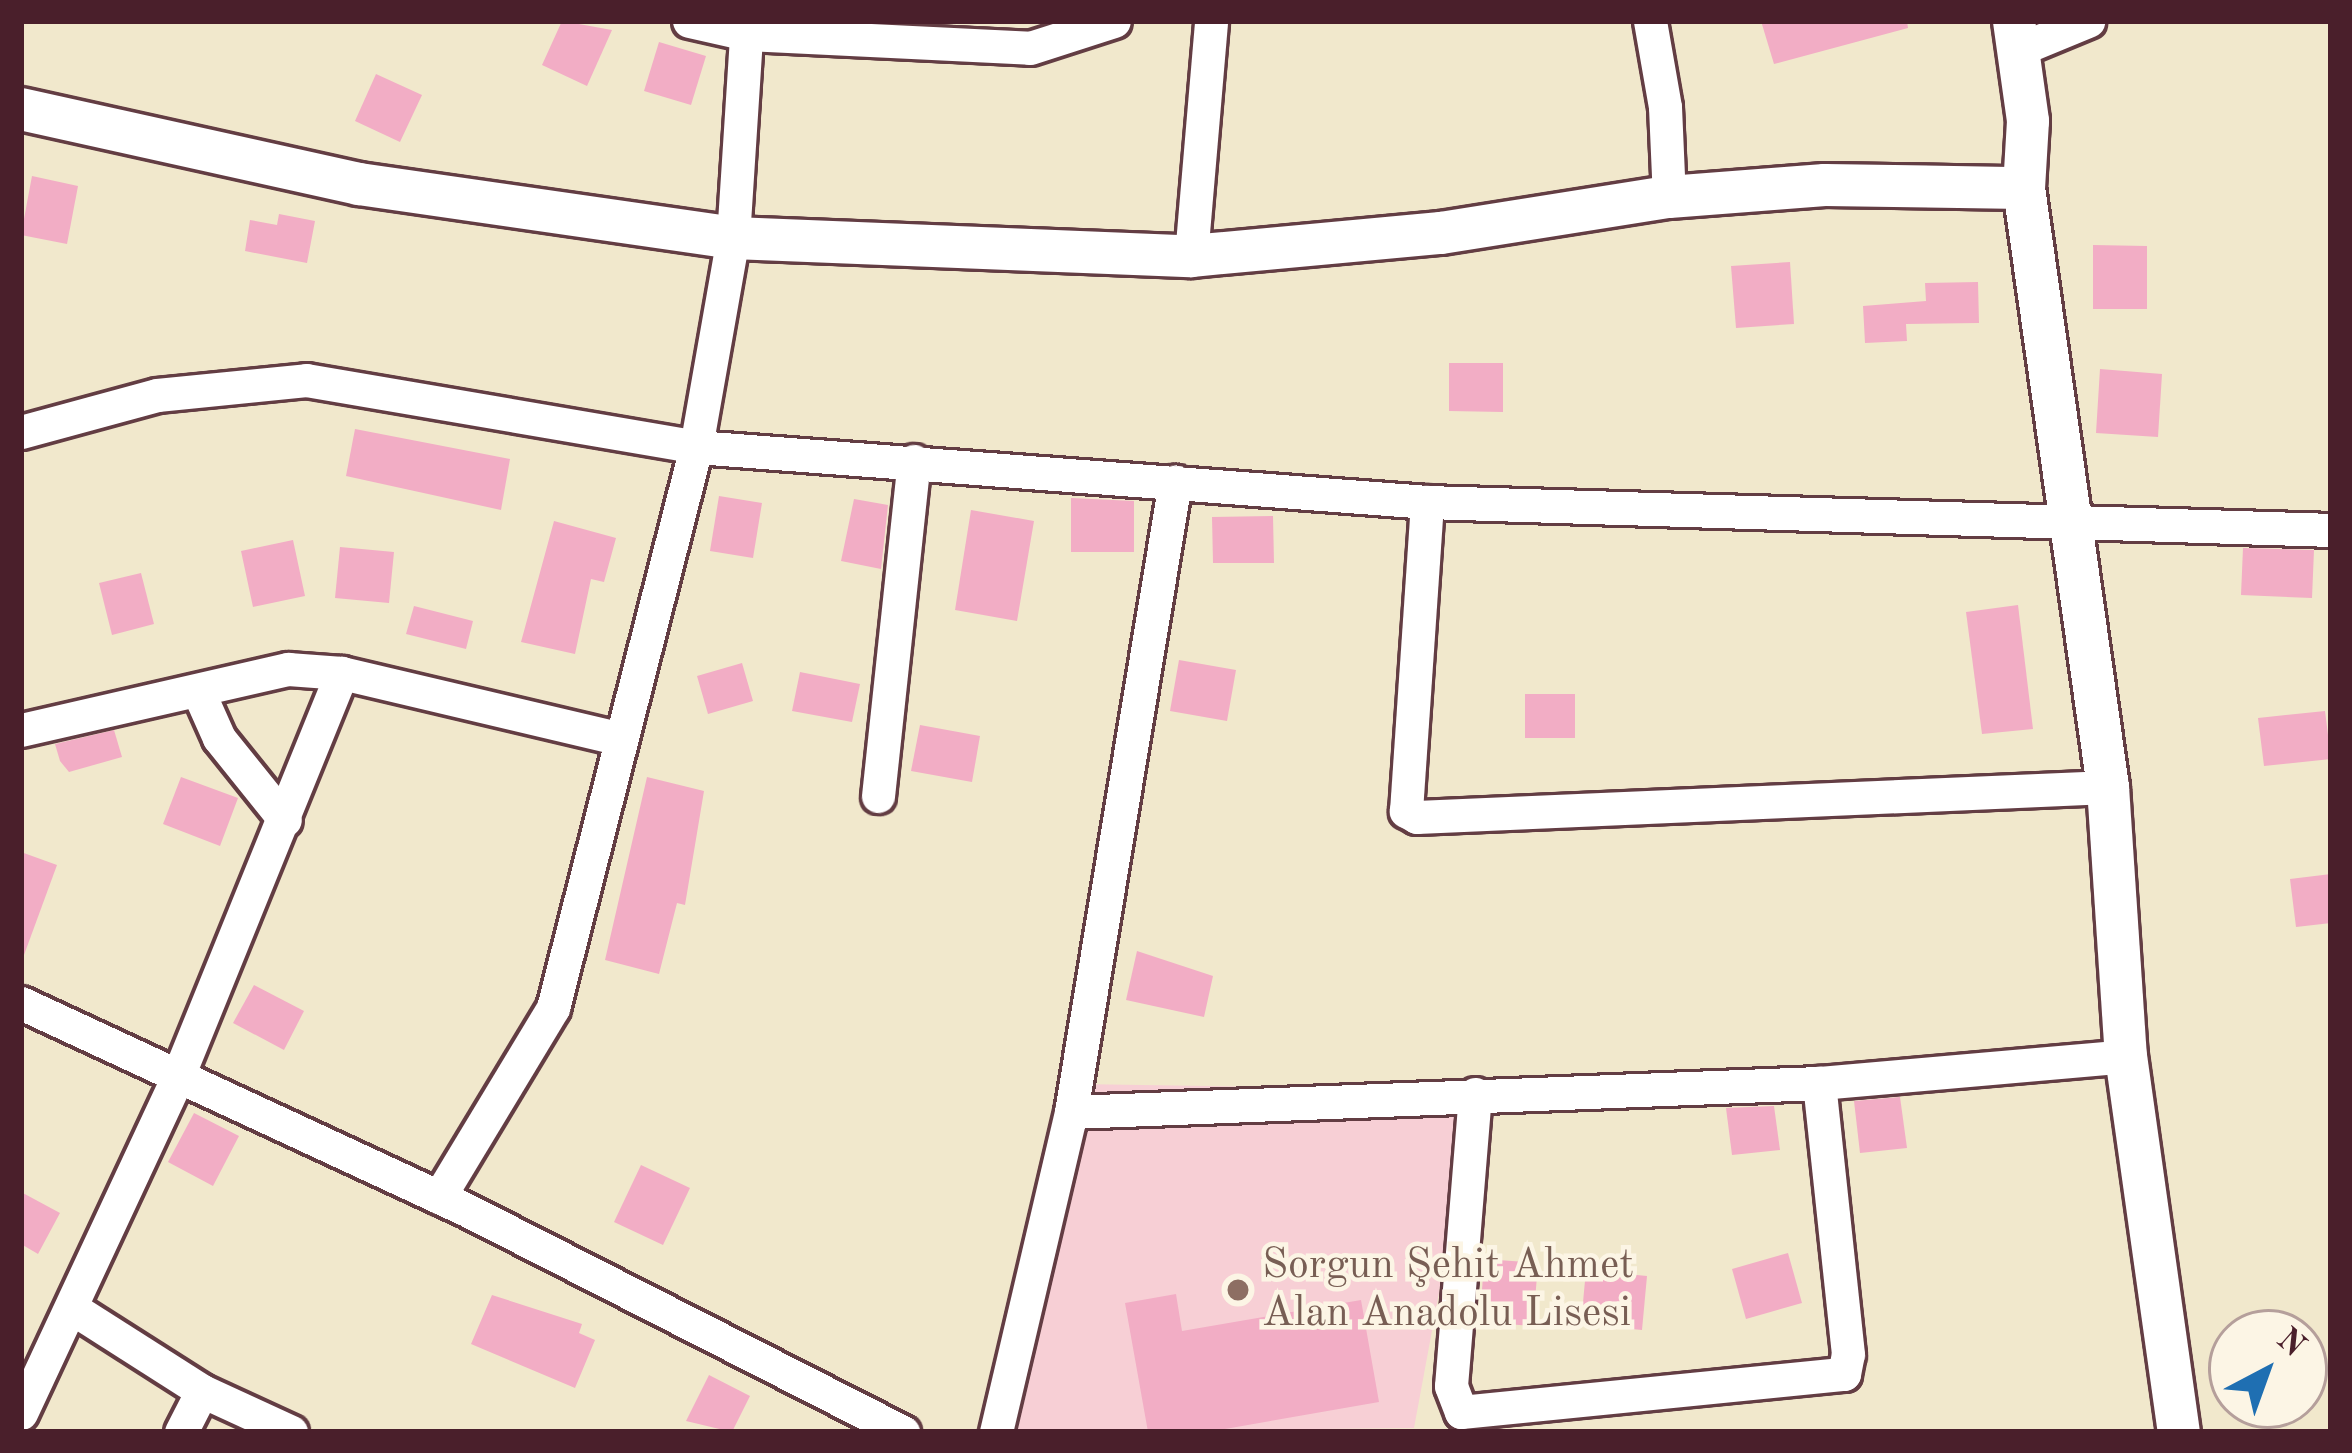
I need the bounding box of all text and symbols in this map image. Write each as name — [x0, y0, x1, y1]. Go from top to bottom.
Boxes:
place label: Sorgun Şehit Ahmet Alan Anadolu Lisesi — [1262, 1241, 1634, 1340]
marker: Sorgun Şehit Ahmet Alan Anadolu Lisesi — [1225, 1277, 1251, 1303]
north arrow — [2208, 1309, 2328, 1429]
text: N — [2270, 1323, 2310, 1364]

